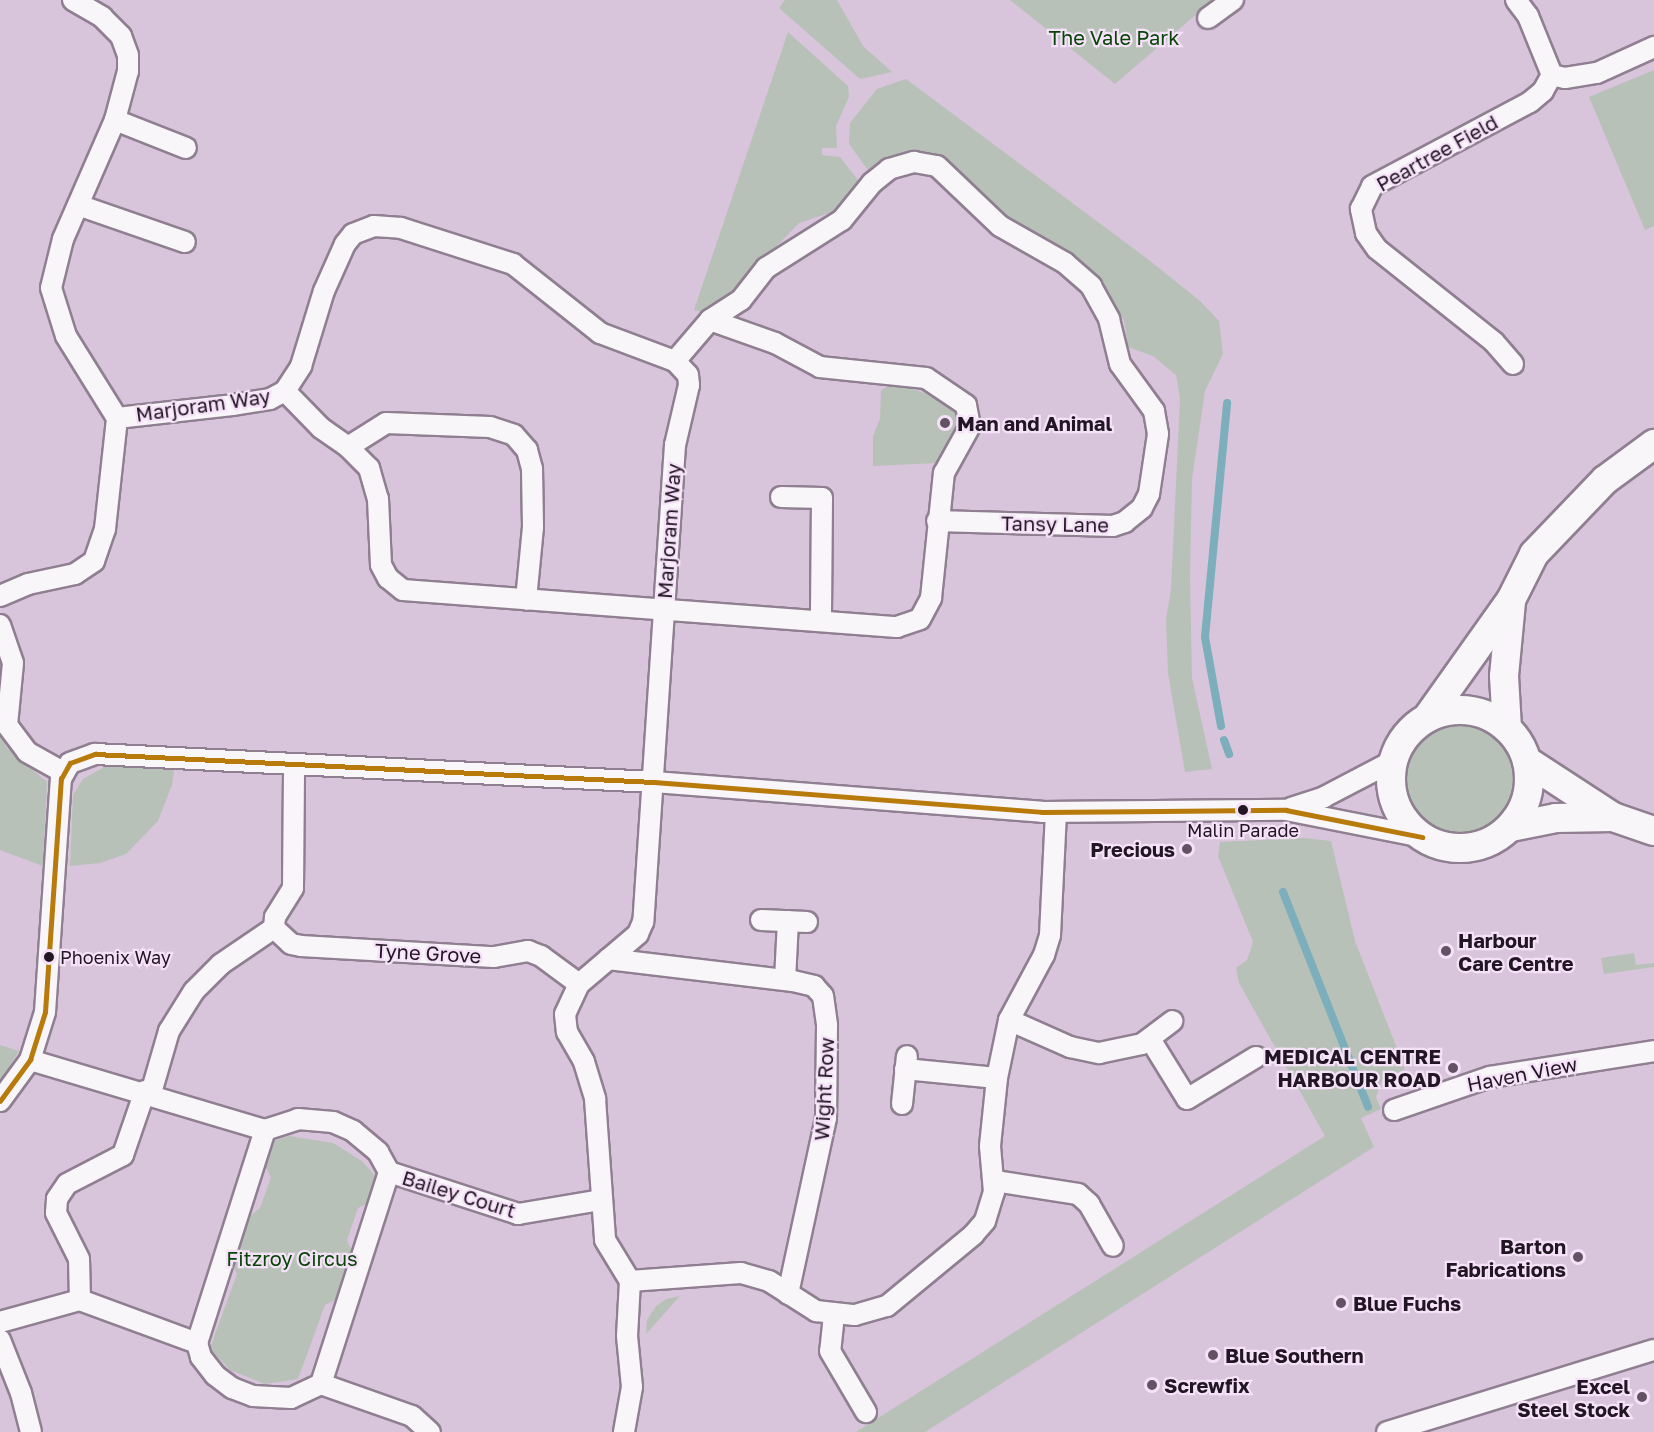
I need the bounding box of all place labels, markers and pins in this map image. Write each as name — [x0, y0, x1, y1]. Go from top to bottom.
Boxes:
place label: Man and Animal — [957, 411, 1112, 435]
marker: Man and Animal — [938, 416, 952, 430]
marker: Malin Parade — [1237, 804, 1249, 816]
place label: Malin Parade — [1187, 819, 1299, 841]
place label: Precious — [1090, 837, 1175, 861]
marker: Precious — [1180, 842, 1194, 856]
place label: Harbour Care Centre — [1458, 928, 1574, 975]
marker: Harbour Care Centre — [1439, 944, 1453, 958]
place label: Phoenix Way — [60, 946, 171, 968]
marker: Phoenix Way — [43, 951, 55, 963]
place label: MEDICAL CENTRE HARBOUR ROAD — [1264, 1044, 1441, 1091]
marker: MEDICAL CENTRE HARBOUR ROAD — [1446, 1061, 1460, 1075]
place label: Barton Fabrications — [1445, 1234, 1566, 1281]
marker: Barton Fabrications — [1571, 1250, 1585, 1264]
place label: Blue Fuchs — [1353, 1291, 1461, 1315]
marker: Blue Fuchs — [1334, 1296, 1348, 1310]
place label: Blue Southern — [1225, 1343, 1364, 1367]
marker: Blue Southern — [1206, 1348, 1220, 1362]
place label: Screwfix — [1164, 1373, 1249, 1397]
place label: Excel Steel Stock — [1517, 1374, 1630, 1421]
marker: Screwfix — [1145, 1378, 1159, 1392]
marker: Excel Steel Stock — [1635, 1390, 1649, 1404]

